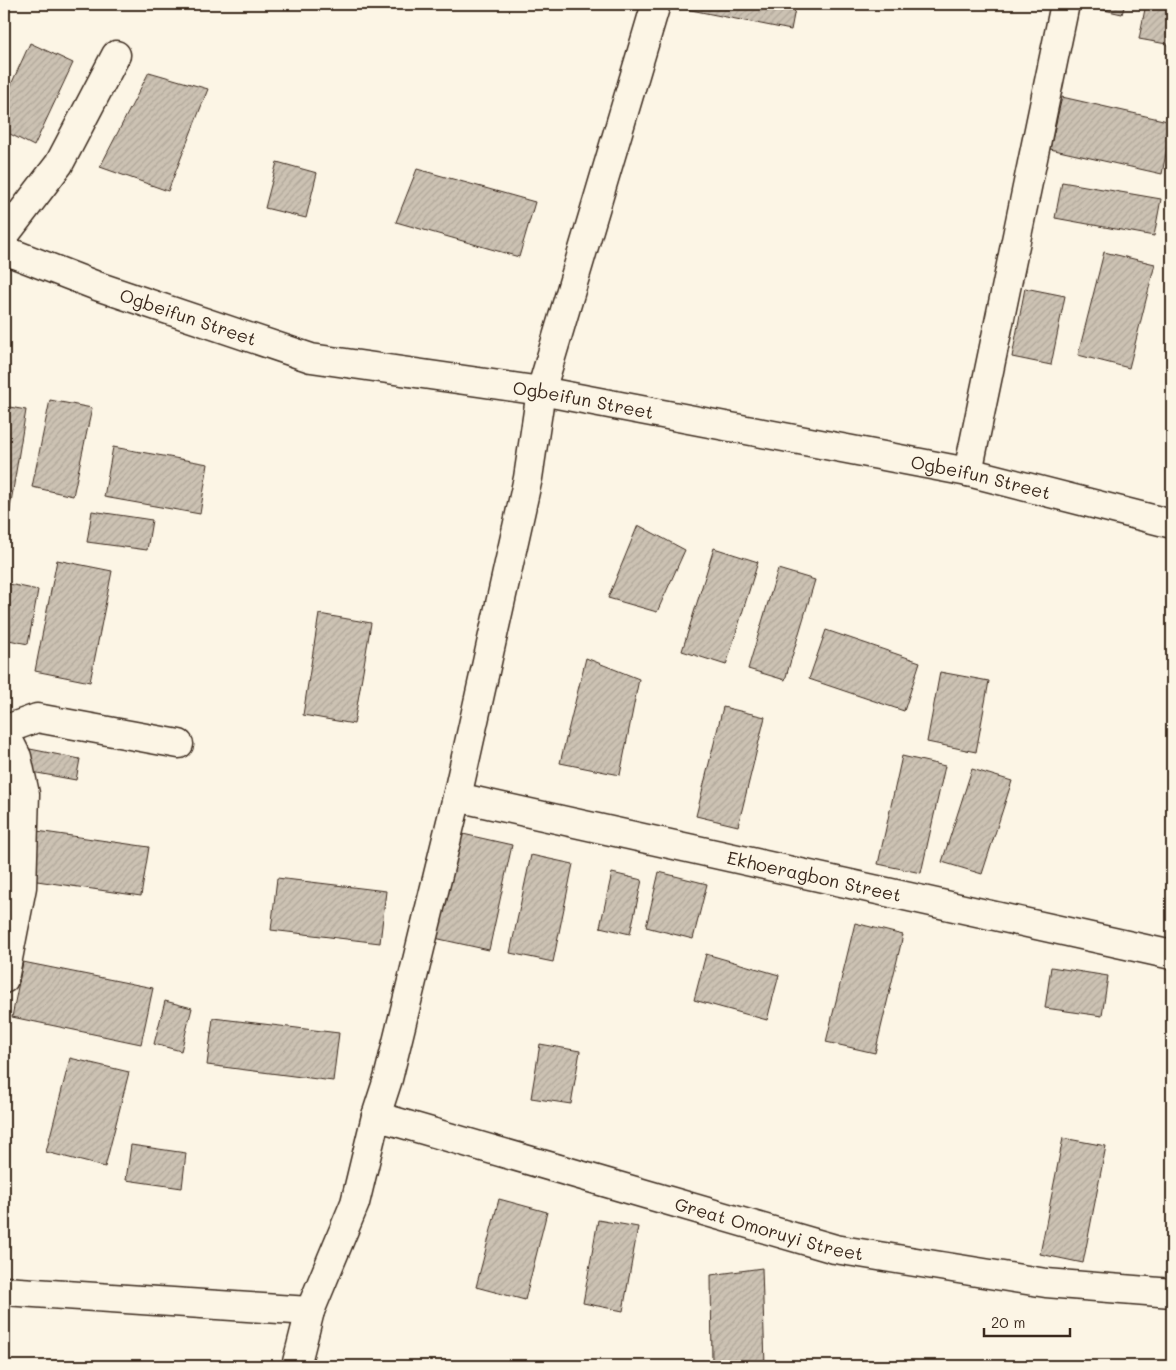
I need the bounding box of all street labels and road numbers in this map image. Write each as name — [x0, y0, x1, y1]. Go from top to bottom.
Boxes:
street label: Ogbeifun Street — [117, 283, 260, 351]
street label: Ogbeifun Street — [511, 375, 656, 424]
street label: Ogbeifun Street — [909, 449, 1053, 505]
street label: Ekhoeragbon Street — [725, 845, 904, 907]
street label: Great Omoruyi Street — [672, 1191, 865, 1265]

